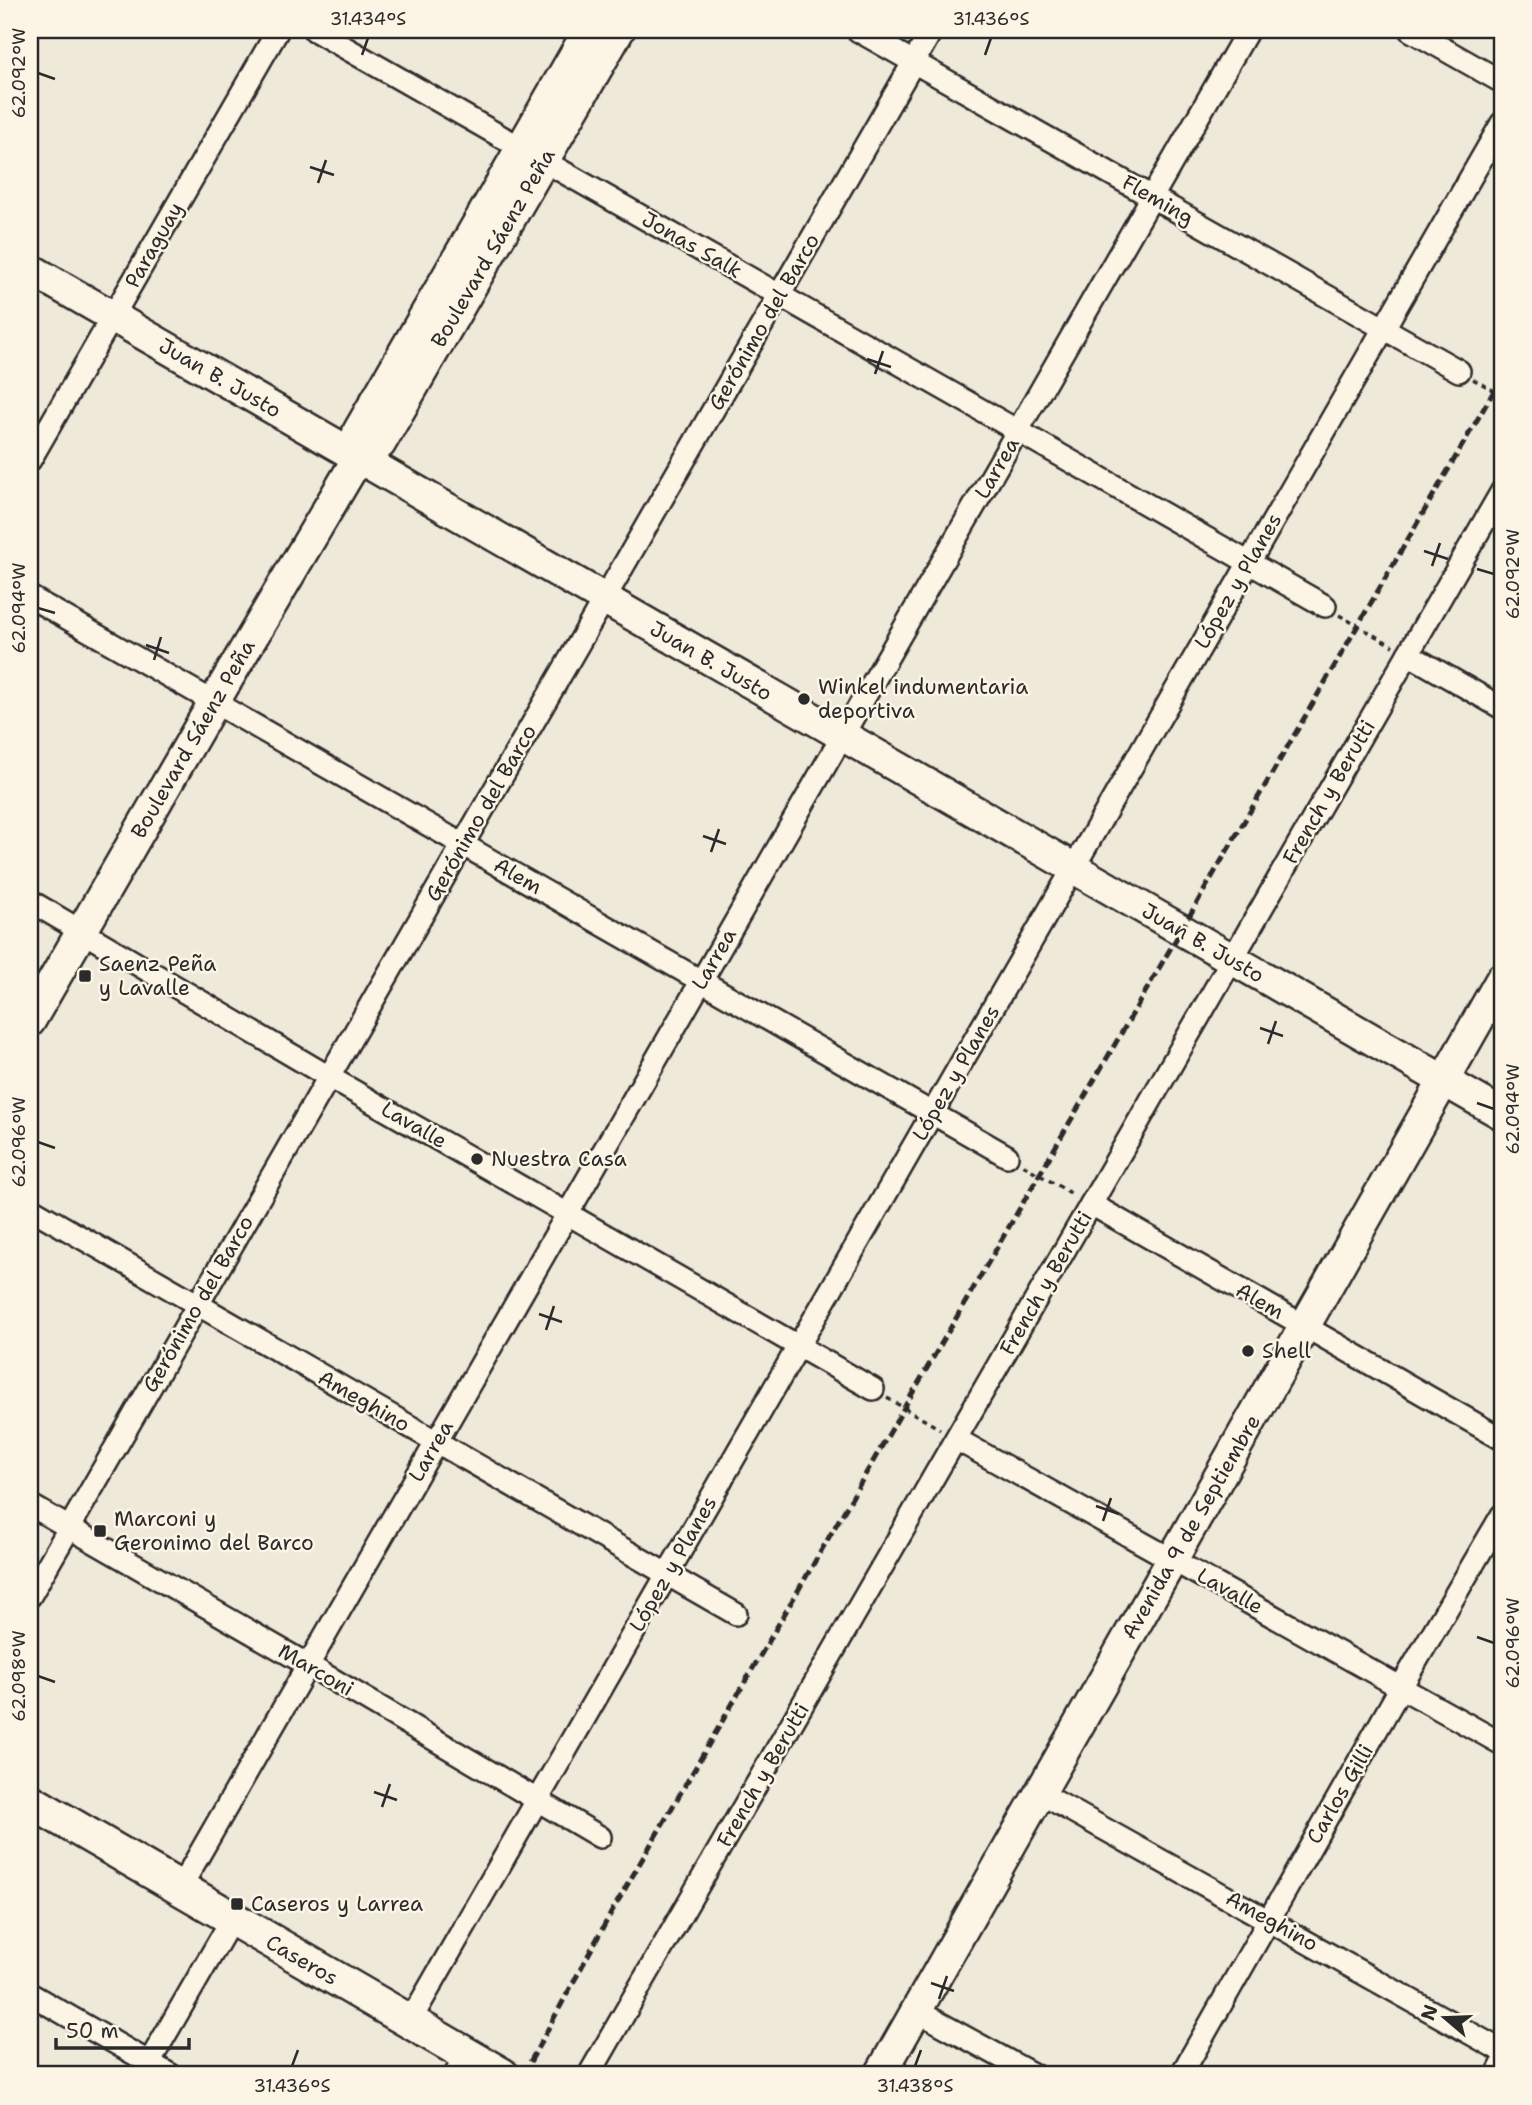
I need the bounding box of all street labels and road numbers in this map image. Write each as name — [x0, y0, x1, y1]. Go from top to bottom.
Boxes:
street label: Boulevard Sáenz Peña — [425, 143, 561, 353]
street label: Fleming — [1117, 168, 1199, 232]
street label: Paraguay — [118, 197, 190, 293]
street label: Jonas Salk — [637, 205, 747, 285]
street label: Gerónimo del Barco — [702, 229, 826, 415]
street label: Juan B. Justo — [154, 332, 286, 424]
street label: Larrea — [968, 432, 1026, 504]
street label: López y Planes — [1188, 508, 1288, 654]
street label: Juan B. Justo — [645, 615, 777, 707]
street label: Boulevard Sáenz Peña — [125, 634, 261, 844]
street label: French y Berutti — [1276, 715, 1382, 869]
street label: Gerónimo del Barco — [419, 720, 543, 906]
street label: Alem — [489, 851, 547, 901]
street label: Juan B. Justo — [1137, 897, 1269, 989]
street label: Larrea — [685, 923, 743, 995]
street label: López y Planes — [906, 1000, 1006, 1146]
street label: Lavalle — [376, 1095, 452, 1155]
street label: French y Berutti — [993, 1206, 1099, 1360]
street label: Gerónimo del Barco — [136, 1211, 260, 1397]
street label: Alem — [1231, 1276, 1289, 1326]
street label: Ameghino — [313, 1364, 415, 1438]
street label: Avenida 9 de Septiembre — [1115, 1410, 1267, 1644]
street label: Larrea — [402, 1415, 460, 1487]
street label: López y Planes — [623, 1491, 723, 1637]
street label: Lavalle — [1192, 1561, 1268, 1621]
street label: Marconi — [273, 1637, 359, 1703]
street label: French y Berutti — [710, 1698, 816, 1852]
street label: Carlos Gilli — [1300, 1739, 1380, 1849]
street label: Ameghino — [1221, 1884, 1323, 1958]
street label: Caseros — [261, 1928, 343, 1992]

